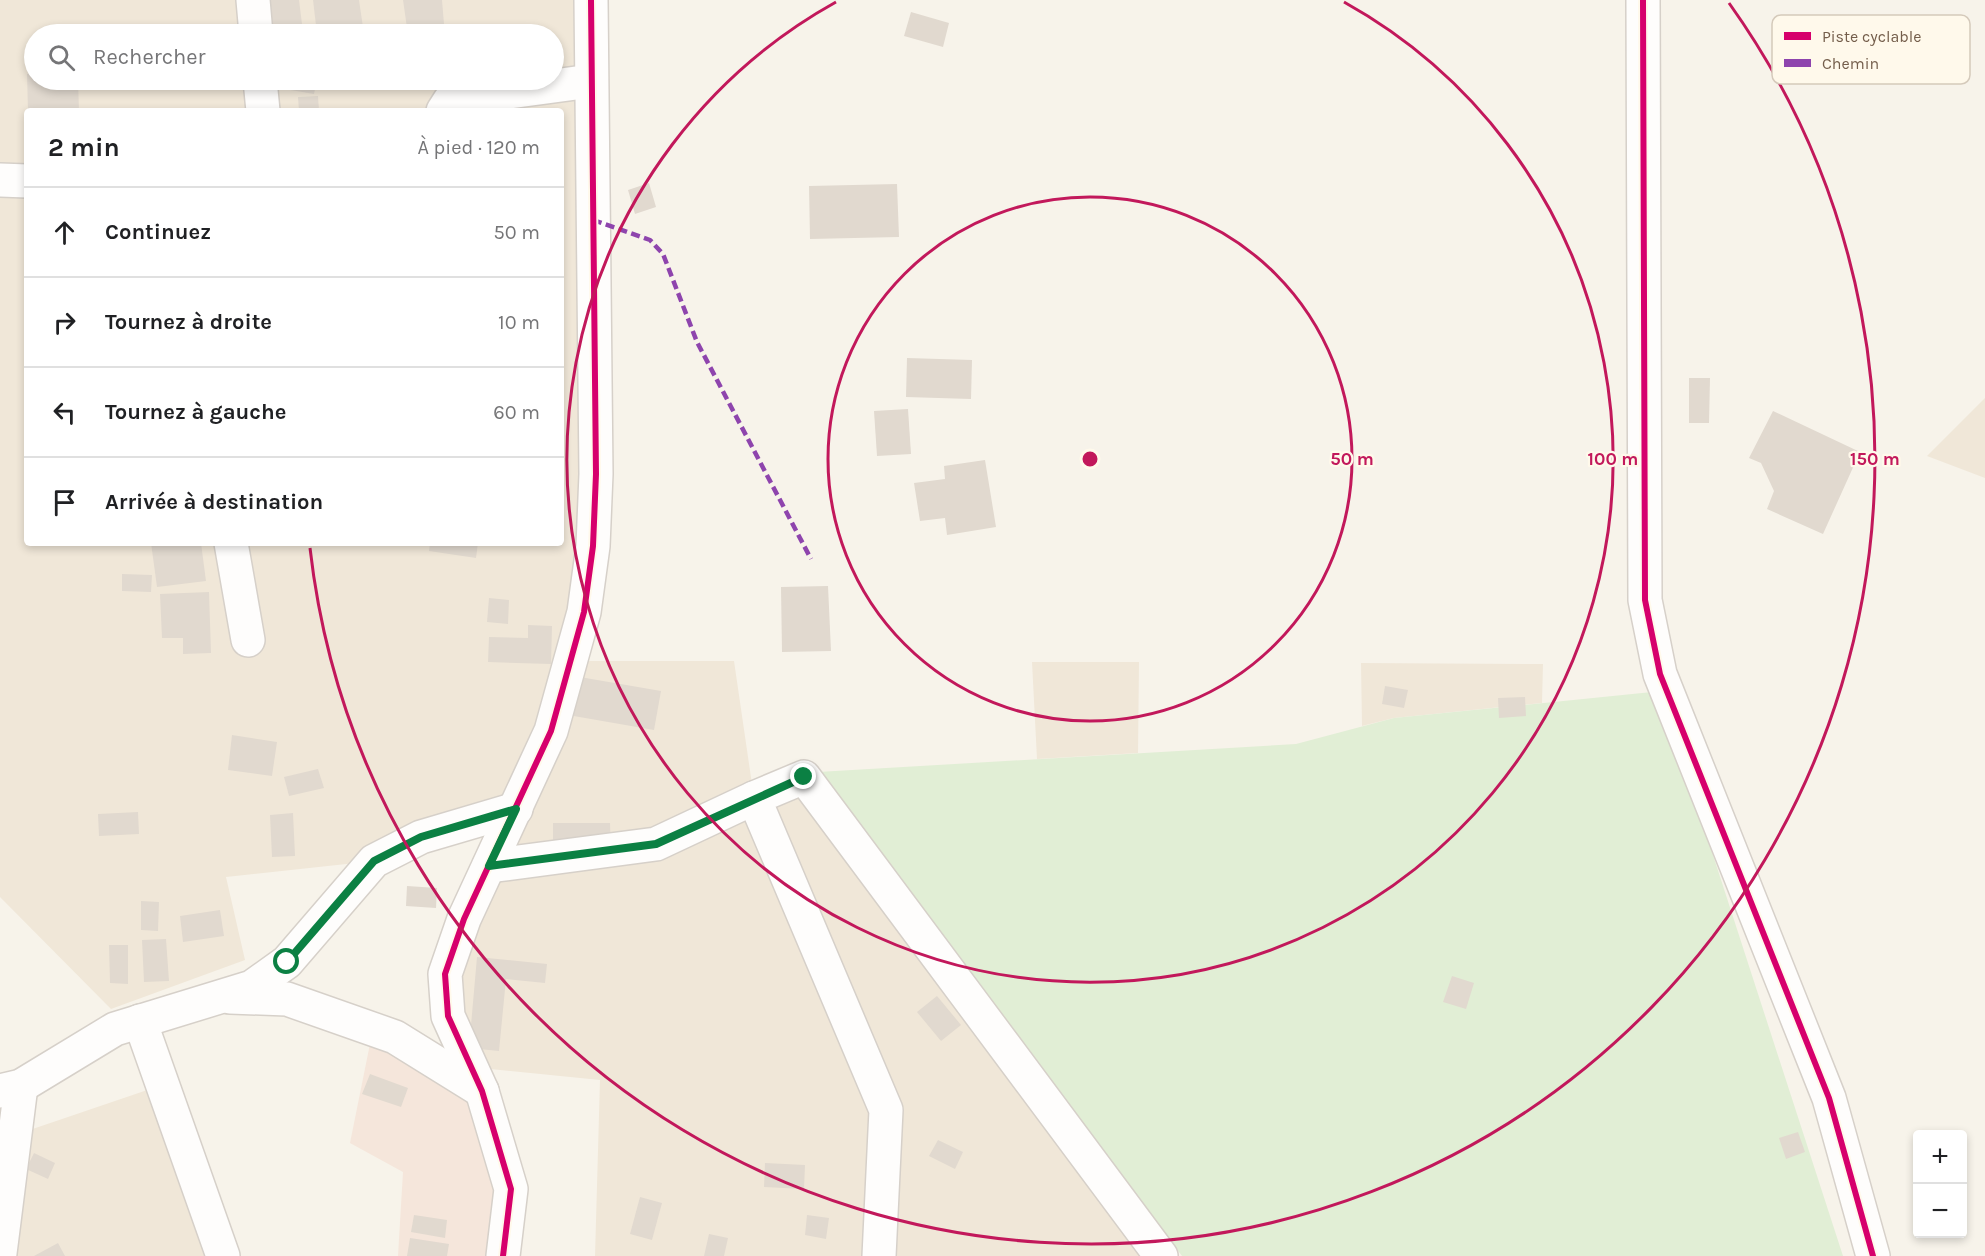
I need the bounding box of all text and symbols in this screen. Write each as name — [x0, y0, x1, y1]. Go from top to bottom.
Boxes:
legend — [1772, 15, 1970, 84]
search box — [24, 24, 564, 90]
text: Piste cyclable — [1822, 27, 1922, 46]
icon: search — [45, 41, 78, 74]
text: Rechercher — [93, 44, 206, 70]
text: Chemin — [1822, 54, 1879, 73]
text: 2 min — [48, 132, 120, 163]
text: À pied · 120 m — [417, 136, 540, 159]
icon: ahead — [48, 216, 81, 249]
text: Continuez — [105, 219, 211, 245]
text: 50 m — [493, 221, 540, 244]
icon: right — [48, 306, 81, 339]
text: Tournez à droite — [105, 309, 272, 335]
text: 10 m — [498, 311, 540, 334]
icon: left — [48, 396, 81, 429]
text: Tournez à gauche — [105, 399, 286, 425]
text: 60 m — [493, 401, 540, 424]
text: 50 m — [1330, 448, 1374, 470]
text: 100 m — [1588, 448, 1638, 470]
text: 150 m — [1850, 448, 1900, 470]
centre of rings — [1080, 449, 1100, 469]
icon: arrive — [48, 486, 81, 519]
text: Arrivée à destination — [105, 489, 323, 515]
route end — [790, 763, 816, 789]
route start — [273, 948, 299, 974]
map controls — [1913, 1130, 1967, 1238]
button: + — [1913, 1130, 1967, 1184]
button: − — [1913, 1184, 1967, 1238]

